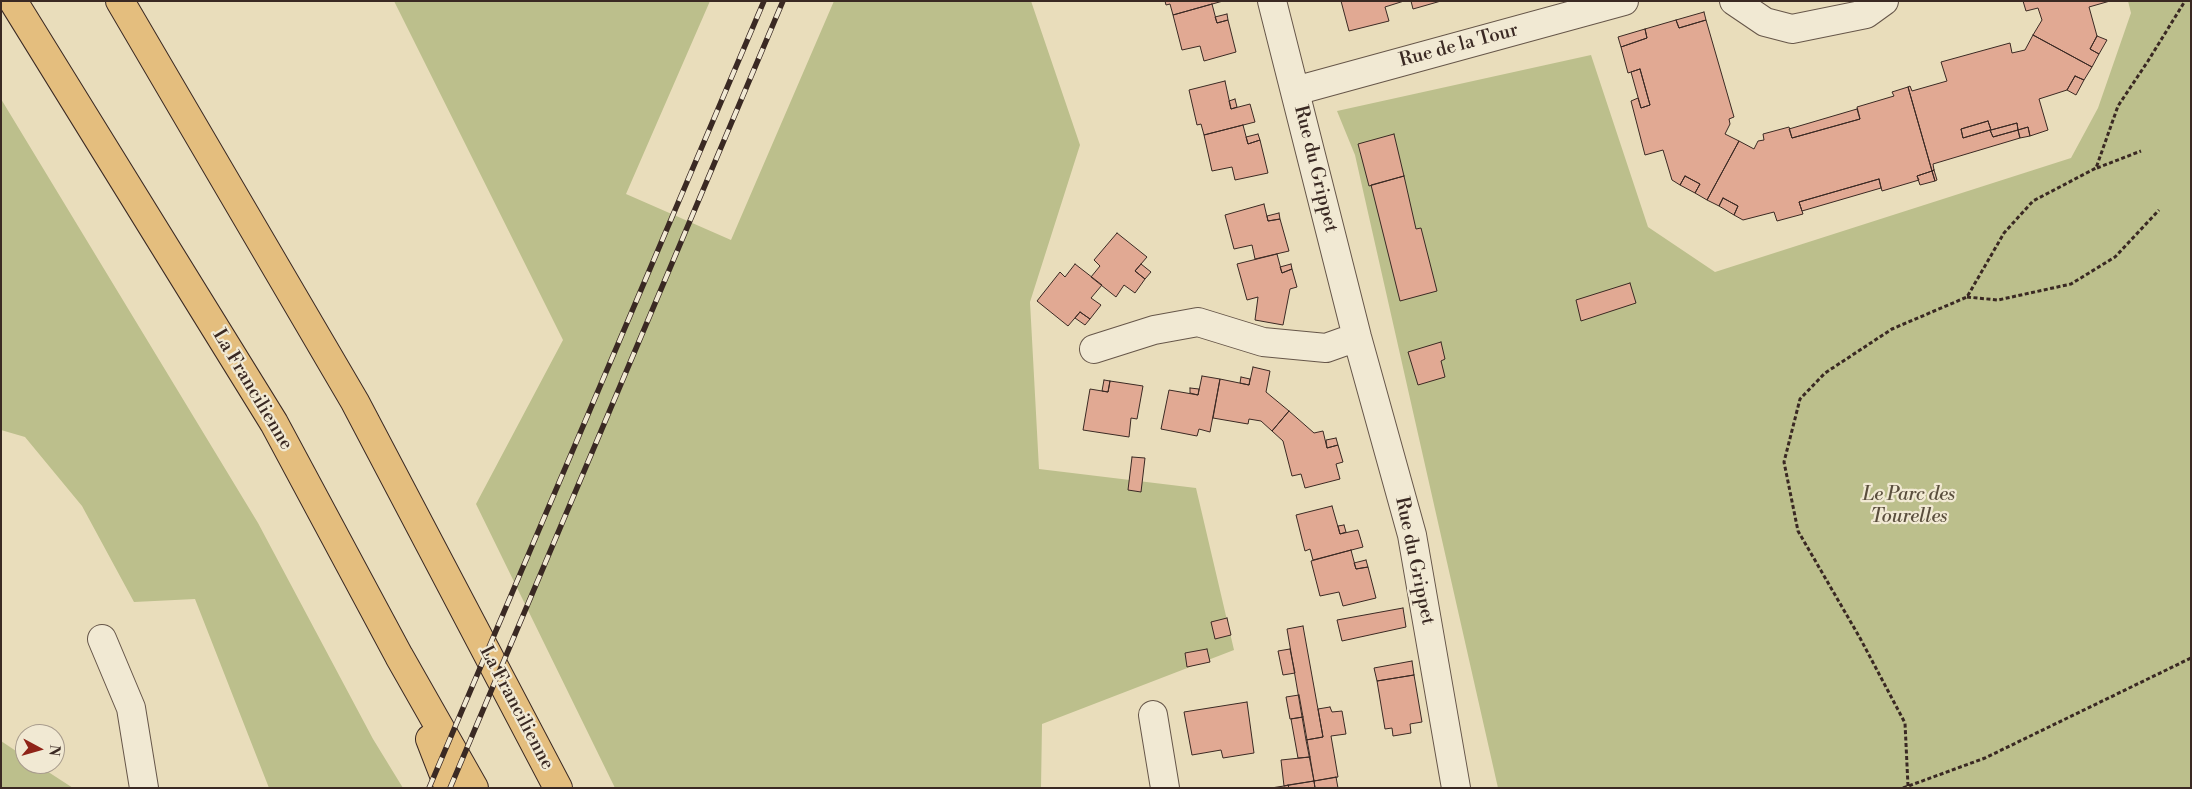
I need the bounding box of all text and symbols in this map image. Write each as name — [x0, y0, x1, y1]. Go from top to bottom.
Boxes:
street label: Rue de la Tour — [1397, 19, 1521, 73]
street label: Rue du Grippet — [1288, 103, 1342, 235]
street label: La Francilienne — [207, 325, 297, 455]
park label: Le Parc des Tourelles — [1863, 484, 1955, 528]
street label: Rue du Grippet — [1389, 495, 1439, 627]
street label: La Francilienne — [474, 642, 558, 774]
north arrow — [15, 724, 65, 774]
text: N — [44, 744, 63, 757]

